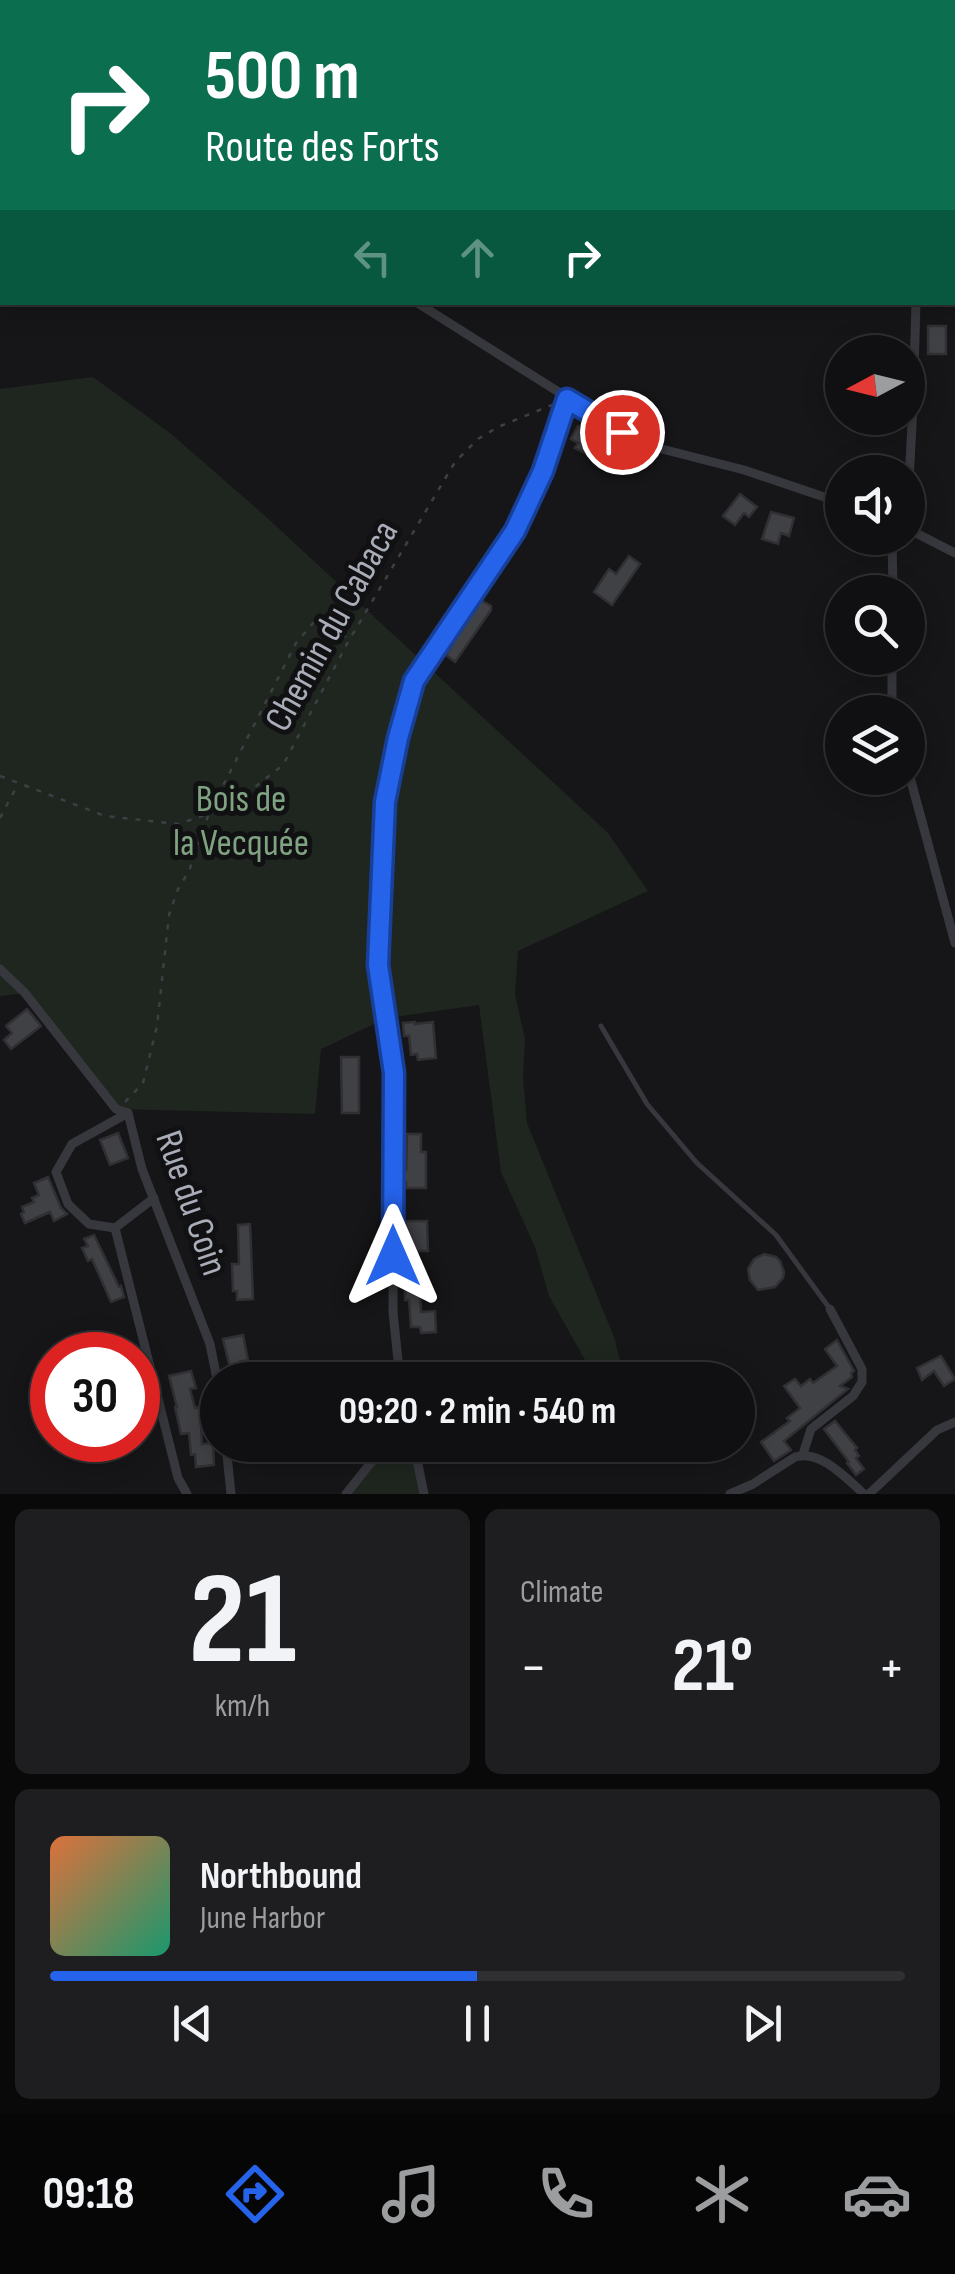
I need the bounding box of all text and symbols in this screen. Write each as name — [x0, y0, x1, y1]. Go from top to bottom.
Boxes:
text: 500 m — [205, 35, 360, 119]
icon: right — [40, 40, 170, 170]
text: Route des Forts — [205, 120, 440, 175]
icon: left — [345, 230, 400, 285]
icon: ahead — [450, 230, 505, 285]
icon: right — [555, 230, 610, 285]
north arrow — [825, 335, 925, 435]
map controls — [825, 335, 925, 795]
pin — [580, 390, 665, 475]
icon: arrive — [595, 405, 650, 460]
button: sound — [825, 455, 925, 555]
street label: Chemin du Cabaca — [256, 513, 408, 739]
button: search — [825, 575, 925, 675]
button: layers — [825, 695, 925, 795]
park label: Bois de la Vecquée — [173, 777, 309, 866]
street label: Rue du Coin — [145, 1125, 237, 1281]
position arrow — [341, 1204, 445, 1308]
speed limit sign: 30 — [30, 1332, 160, 1462]
text: 09:20 · 2 min · 540 m — [339, 1389, 616, 1434]
text: 21 — [188, 1544, 297, 1700]
text: Climate — [520, 1573, 603, 1612]
text: 21° — [672, 1622, 753, 1713]
text: − — [520, 1635, 547, 1702]
text: + — [878, 1635, 905, 1702]
text: km/h — [215, 1687, 270, 1726]
text: Northbound — [200, 1854, 362, 1899]
text: June Harbor — [200, 1899, 325, 1938]
icon: previous — [165, 1996, 220, 2051]
icon: pause — [450, 1996, 505, 2051]
icon: next — [735, 1996, 790, 2051]
icon: directions — [220, 2159, 290, 2229]
icon: music — [376, 2159, 446, 2229]
icon: phone — [531, 2159, 601, 2229]
icon: climate — [687, 2159, 757, 2229]
icon: car — [842, 2159, 912, 2229]
text: 09:18 — [43, 2167, 134, 2222]

